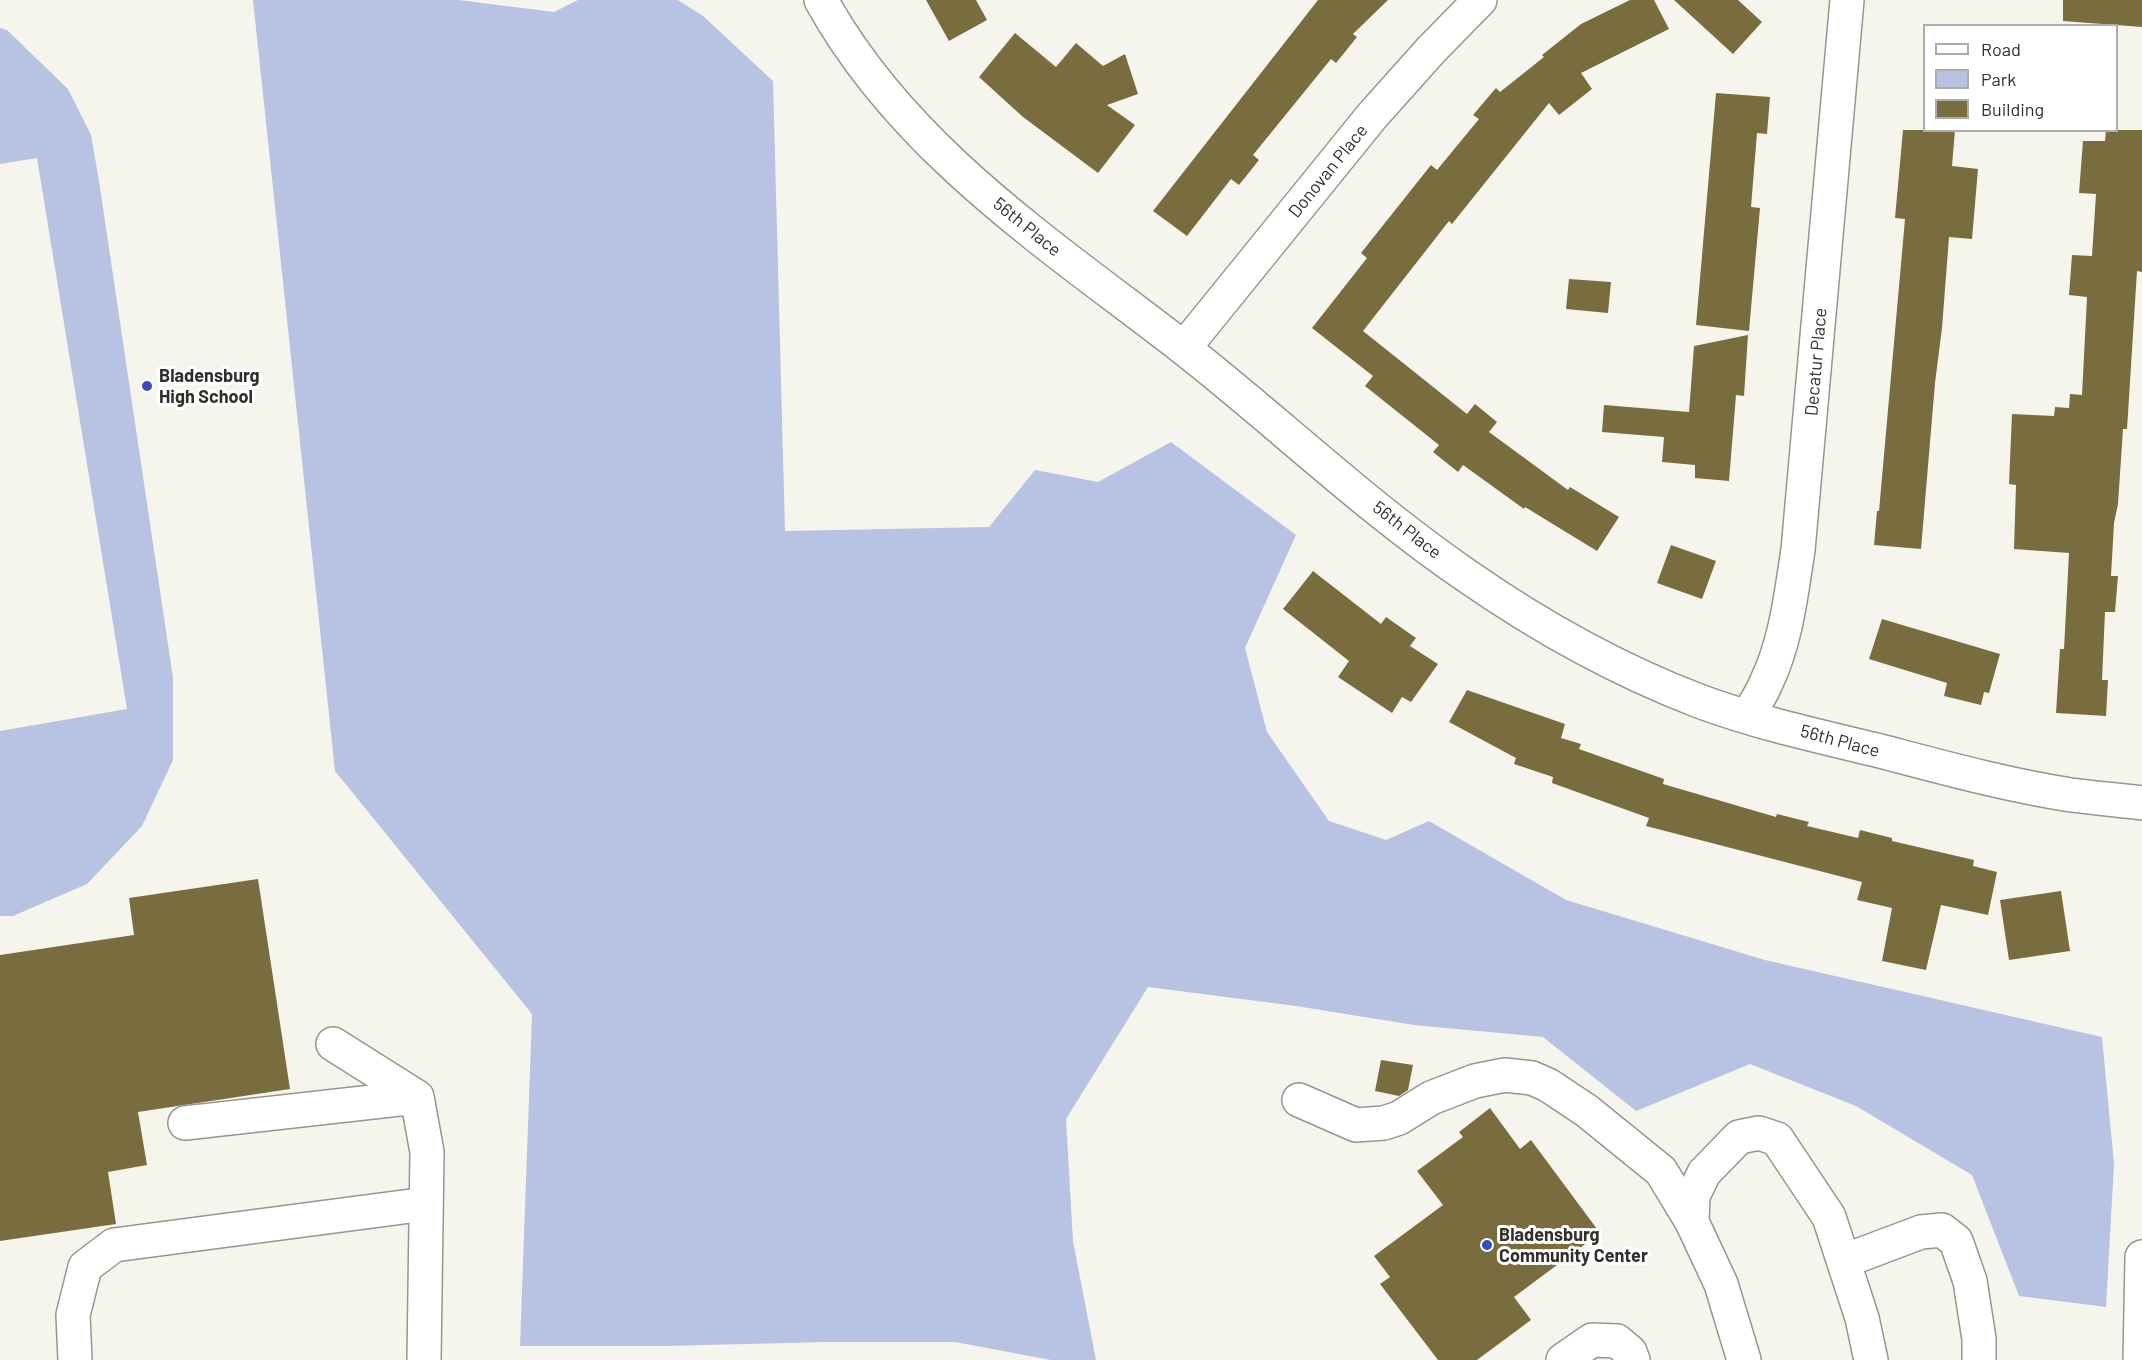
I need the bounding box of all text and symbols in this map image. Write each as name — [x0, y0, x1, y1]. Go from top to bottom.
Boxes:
legend — [1923, 24, 2118, 132]
text: Road — [1981, 38, 2021, 60]
text: Park — [1981, 68, 2016, 90]
text: Building — [1981, 98, 2044, 120]
street label: Donovan Place — [1284, 120, 1372, 222]
street label: 56th Place — [989, 193, 1065, 261]
street label: Decatur Place — [1801, 307, 1831, 417]
place label: Bladensburg High School — [159, 365, 259, 407]
marker: Bladensburg High School — [140, 379, 154, 393]
street label: 56th Place — [1368, 496, 1446, 564]
street label: 56th Place — [1798, 720, 1882, 762]
place label: Bladensburg Community Center — [1499, 1224, 1648, 1266]
marker: Bladensburg Community Center — [1480, 1238, 1494, 1252]

